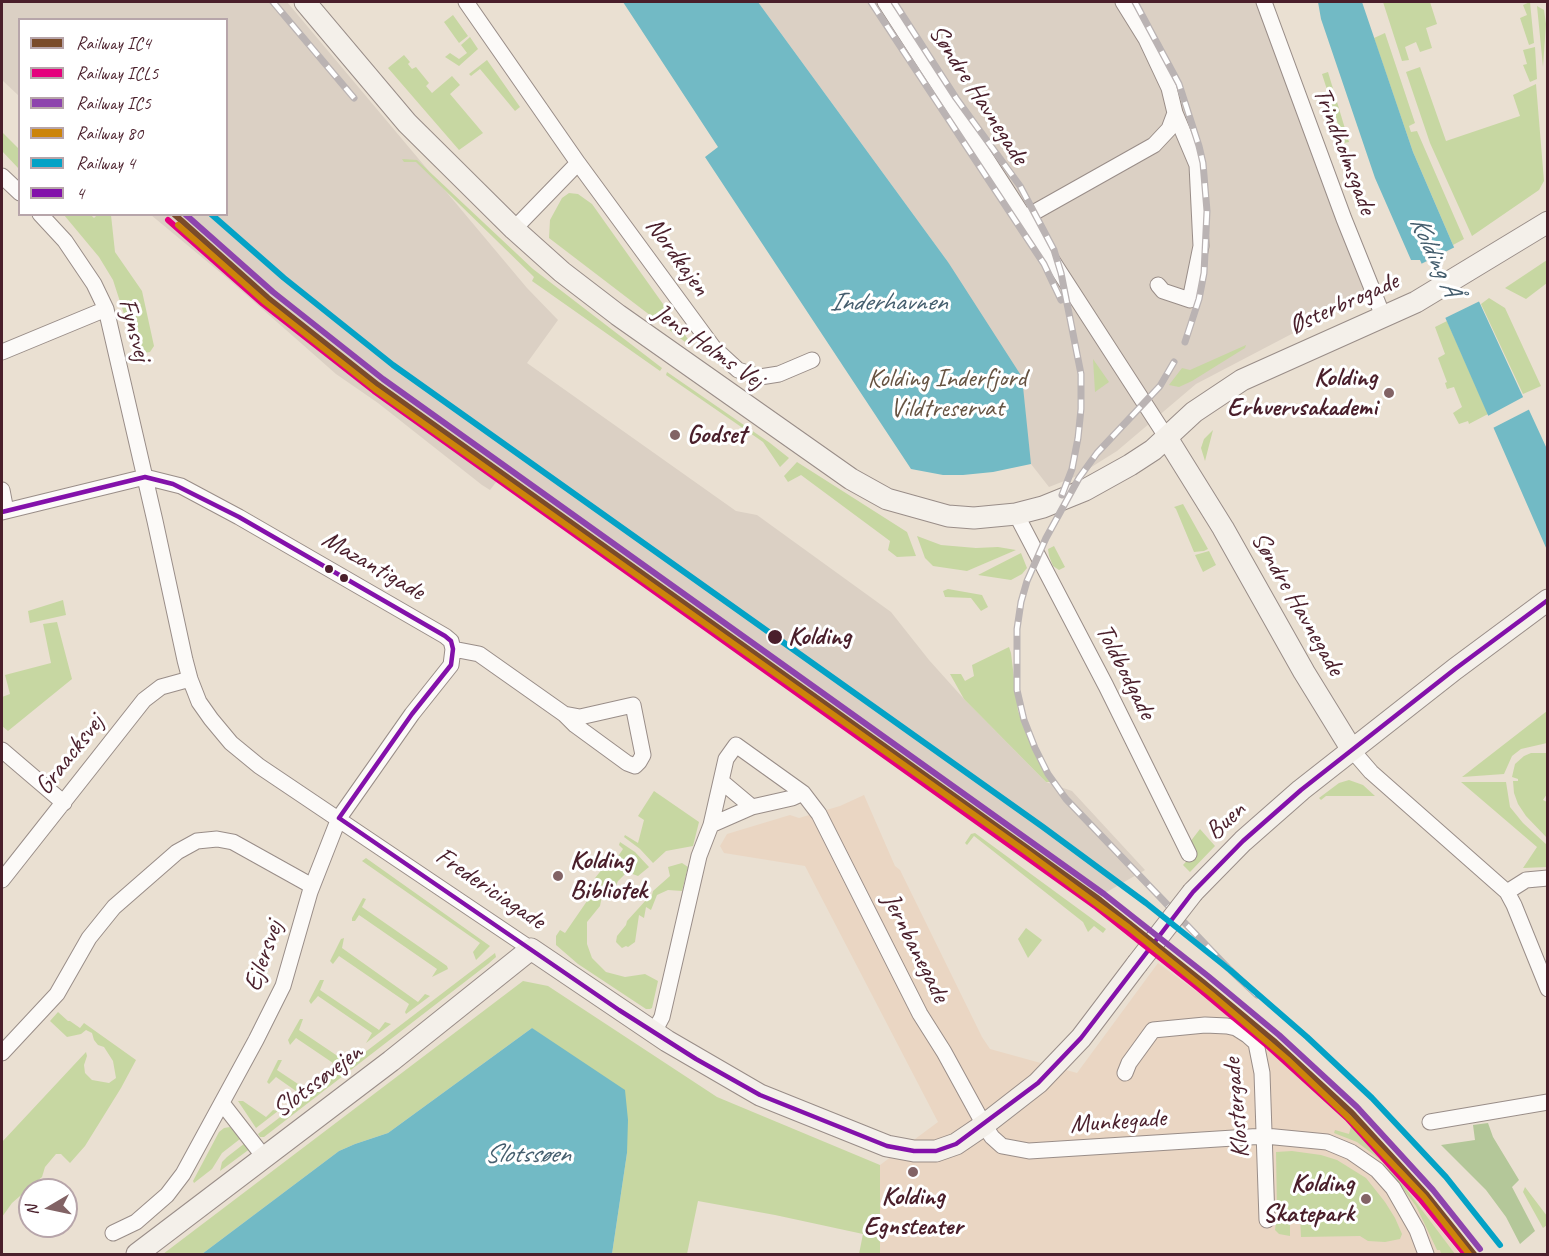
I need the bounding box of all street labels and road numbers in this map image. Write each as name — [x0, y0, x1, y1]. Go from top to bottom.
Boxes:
street label: Søndre Havnegade — [921, 19, 1035, 171]
street label: Trindholmsgade — [1305, 83, 1383, 219]
street label: Nordkajen — [638, 212, 716, 302]
street label: Østerbrogade — [1284, 266, 1404, 342]
street label: Fynsvej — [111, 295, 157, 365]
street label: Jens Holms Vej — [647, 298, 769, 396]
street label: Mazantigade — [316, 524, 430, 608]
street label: Søndre Havnegade — [1243, 527, 1351, 681]
street label: Toldbodgade — [1088, 619, 1162, 725]
street label: Graacksvej — [29, 709, 111, 801]
street label: Buen — [1200, 795, 1252, 847]
street label: Fredericiagade — [429, 841, 551, 937]
street label: Jernbanegade — [874, 888, 956, 1008]
street label: Ejlersvej — [237, 917, 291, 995]
street label: Slotssøvejen — [267, 1037, 369, 1125]
street label: Klostergade — [1217, 1057, 1257, 1159]
street label: Munkegade — [1069, 1103, 1167, 1141]

